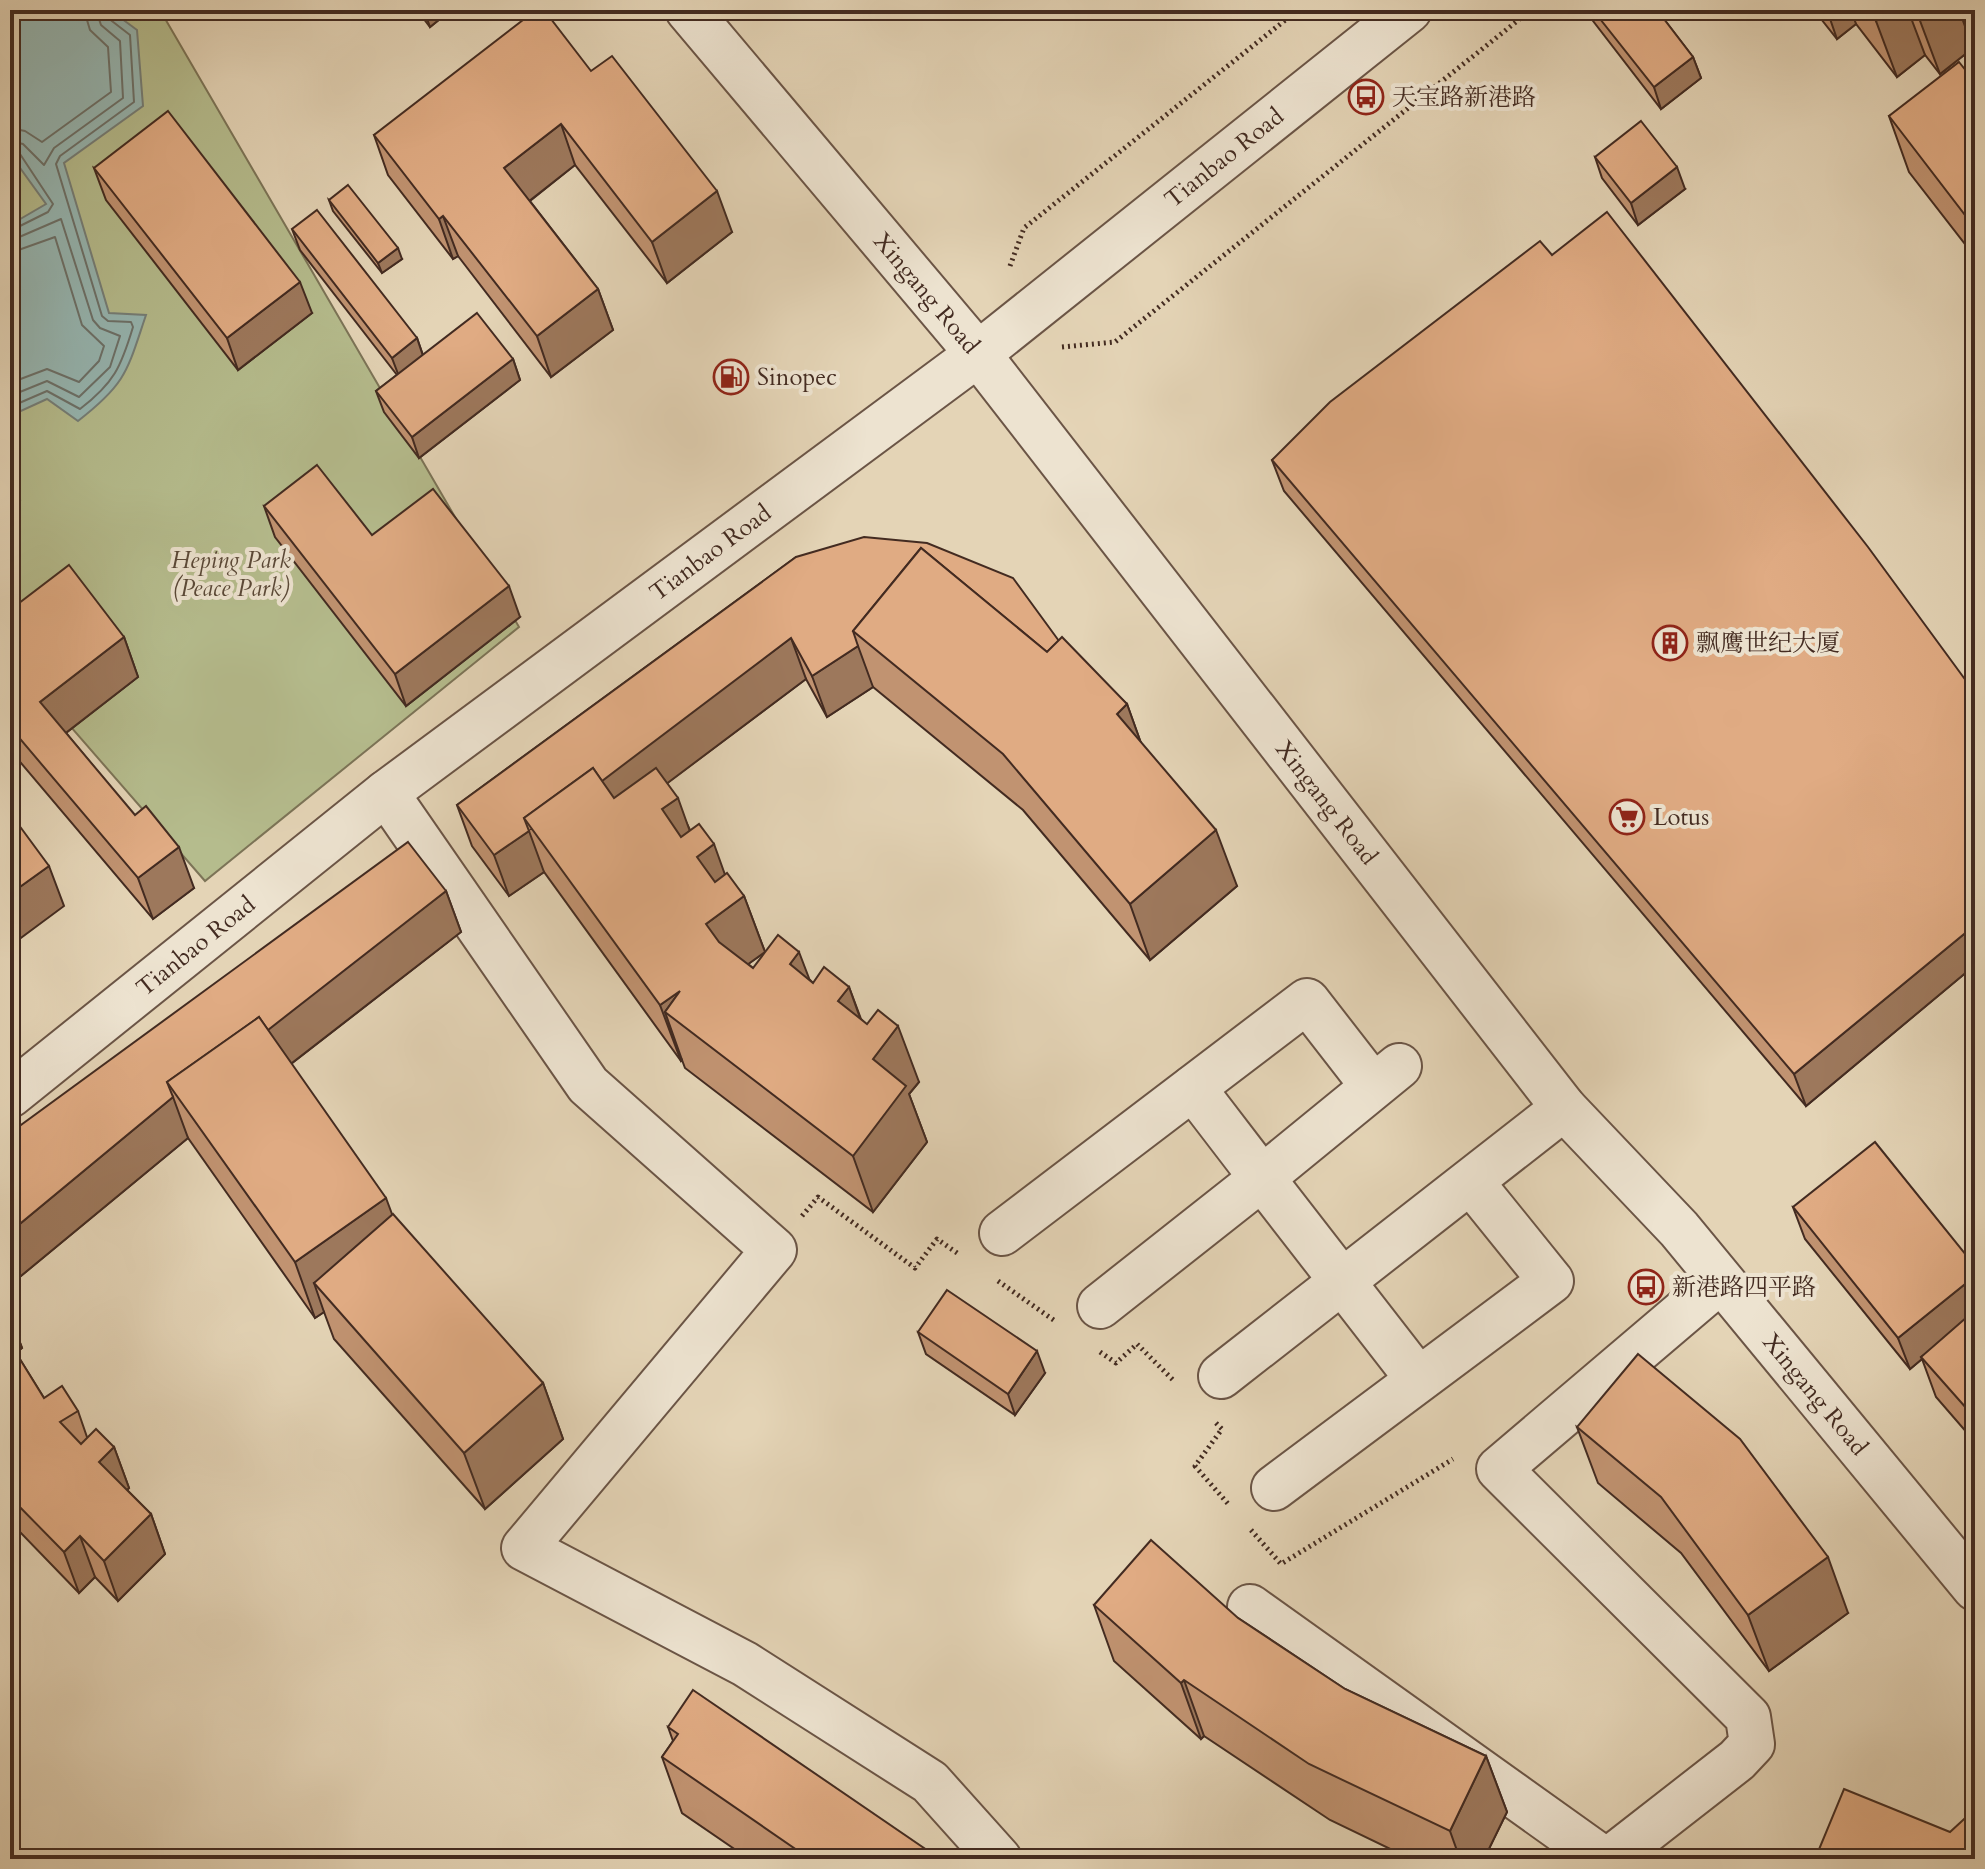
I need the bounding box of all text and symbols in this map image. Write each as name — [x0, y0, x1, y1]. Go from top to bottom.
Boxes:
bus stop icon: 天宝路新港路 — [1347, 78, 1385, 116]
place label: 天宝路新港路 — [1392, 81, 1536, 114]
street label: Tianbao Road — [1158, 100, 1291, 216]
street label: Xingang Road — [865, 225, 987, 361]
fuel station icon: Sinopec — [712, 358, 750, 396]
place label: Sinopec — [757, 361, 837, 394]
street label: Tianbao Road — [643, 497, 778, 609]
park label: Heping Park (Peace Park) — [171, 544, 291, 605]
building icon: 飘鹰世纪大厦 — [1651, 624, 1689, 662]
place label: 飘鹰世纪大厦 — [1696, 627, 1840, 660]
street label: Xingang Road — [1267, 734, 1385, 872]
supermarket icon: Lotus — [1608, 798, 1646, 836]
place label: Lotus — [1653, 801, 1709, 834]
street label: Tianbao Road — [129, 888, 262, 1004]
bus stop icon: 新港路四平路 — [1627, 1268, 1665, 1306]
place label: 新港路四平路 — [1672, 1271, 1816, 1304]
street label: Xingang Road — [1755, 1326, 1875, 1463]

